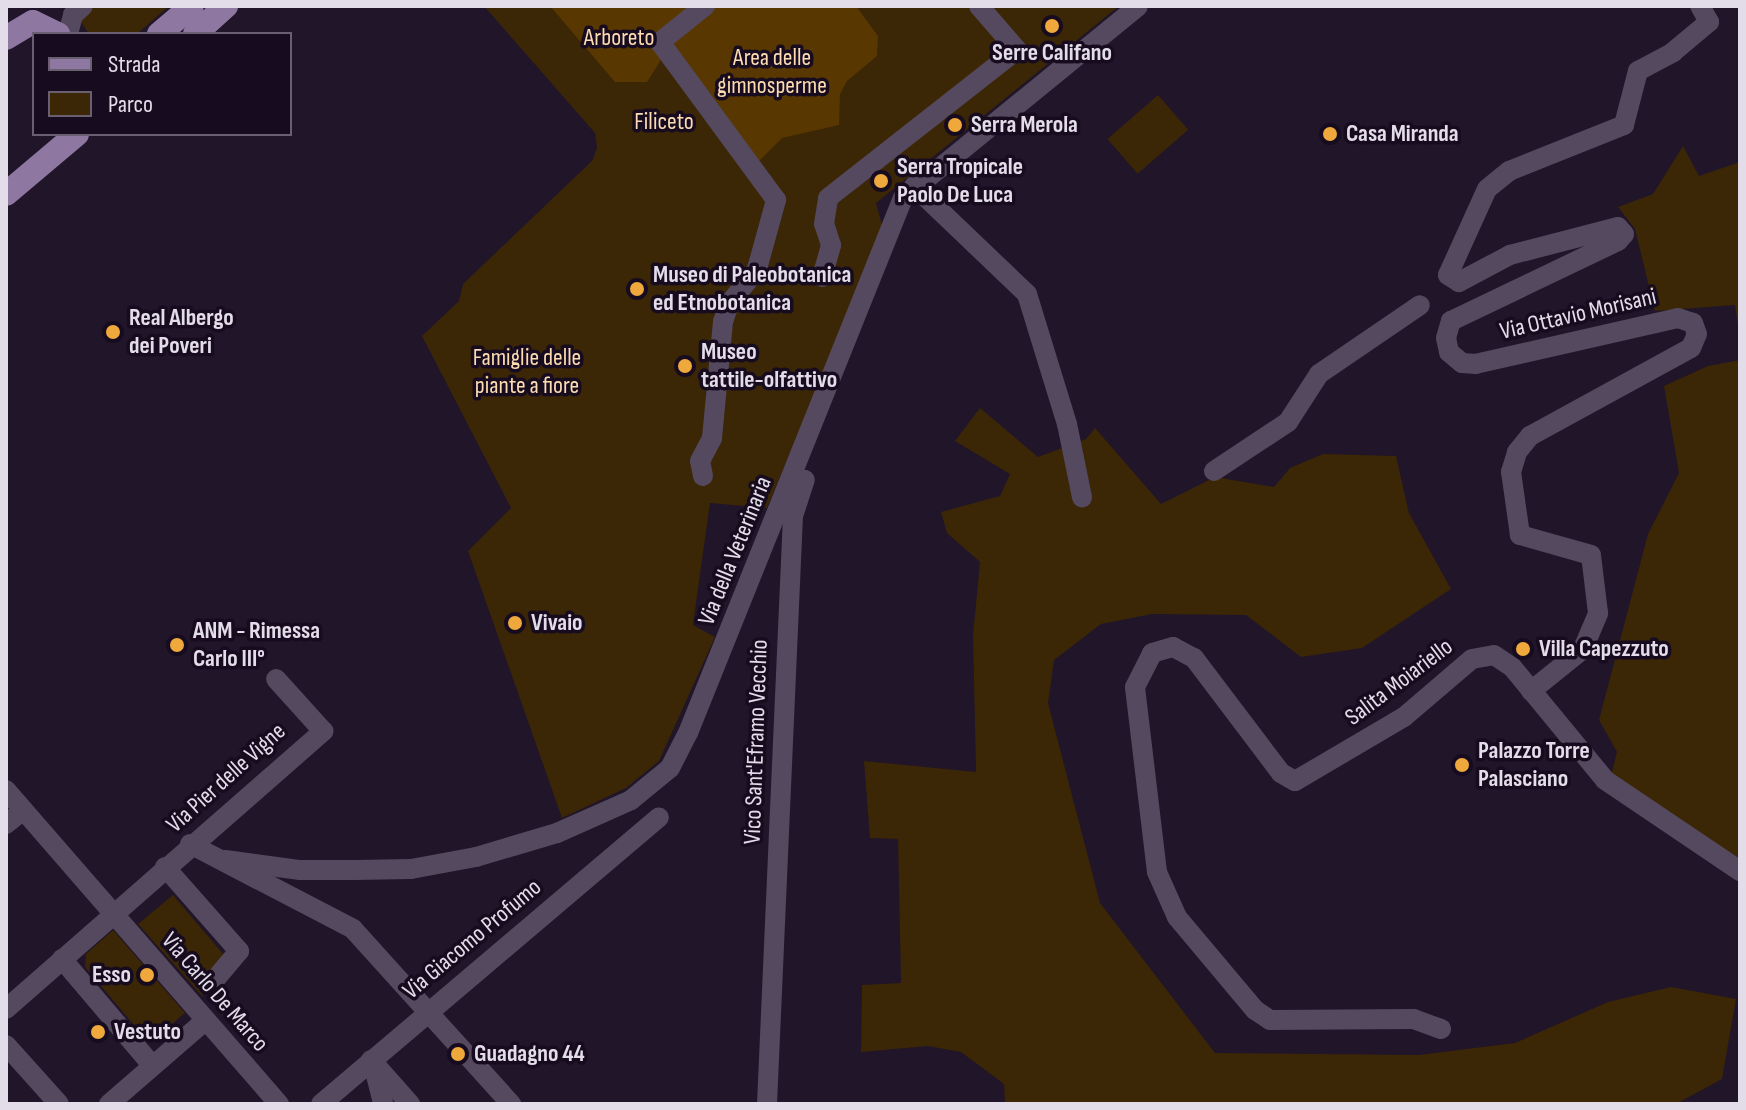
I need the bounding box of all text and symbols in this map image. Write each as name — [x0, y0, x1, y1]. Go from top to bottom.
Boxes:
marker: Serre Califano — [1043, 17, 1061, 35]
park label: Arboreto — [584, 24, 654, 52]
legend — [32, 32, 292, 136]
place label: Serre Califano — [992, 39, 1112, 67]
park label: Area delle gimnosperme — [717, 44, 827, 100]
text: Strada — [108, 50, 161, 79]
text: Parco — [108, 90, 153, 119]
park label: Filiceto — [634, 108, 694, 136]
place label: Serra Merola — [971, 111, 1078, 139]
marker: Serra Merola — [946, 116, 964, 134]
place label: Casa Miranda — [1346, 120, 1459, 148]
marker: Casa Miranda — [1321, 125, 1339, 143]
place label: Serra Tropicale Paolo De Luca — [897, 153, 1023, 209]
marker: Serra Tropicale Paolo De Luca — [872, 172, 890, 190]
place label: Museo di Paleobotanica ed Etnobotanica — [653, 261, 851, 317]
marker: Museo di Paleobotanica ed Etnobotanica — [628, 280, 646, 298]
street label: Via Ottavio Morisani — [1497, 282, 1659, 346]
place label: Real Albergo dei Poveri — [129, 304, 234, 360]
marker: Real Albergo dei Poveri — [104, 323, 122, 341]
place label: Museo tattile-olfattivo — [701, 338, 837, 394]
park label: Famiglie delle piante a fiore — [473, 344, 581, 400]
marker: Museo tattile-olfattivo — [676, 357, 694, 375]
street label: Via della Veterinaria — [692, 472, 778, 630]
place label: Vivaio — [531, 609, 583, 637]
marker: Vivaio — [506, 614, 524, 632]
place label: ANM - Rimessa Carlo III° — [193, 617, 320, 673]
street label: Salita Moiariello — [1340, 632, 1458, 732]
place label: Villa Capezzuto — [1539, 635, 1669, 663]
marker: ANM - Rimessa Carlo III° — [168, 636, 186, 654]
street label: Vico Sant'Eframo Vecchio — [738, 639, 774, 845]
marker: Villa Capezzuto — [1514, 640, 1532, 658]
street label: Via Pier delle Vigne — [161, 717, 291, 839]
place label: Palazzo Torre Palasciano — [1478, 737, 1590, 793]
marker: Palazzo Torre Palasciano — [1453, 756, 1471, 774]
street label: Via Giacomo Profumo — [397, 873, 547, 1005]
street label: Via Carlo De Marco — [155, 926, 275, 1058]
place label: Esso — [92, 961, 131, 989]
marker: Esso — [138, 966, 156, 984]
place label: Vestuto — [114, 1018, 181, 1046]
marker: Vestuto — [89, 1023, 107, 1041]
place label: Guadagno 44 — [474, 1040, 585, 1068]
marker: Guadagno 44 — [449, 1045, 467, 1063]

